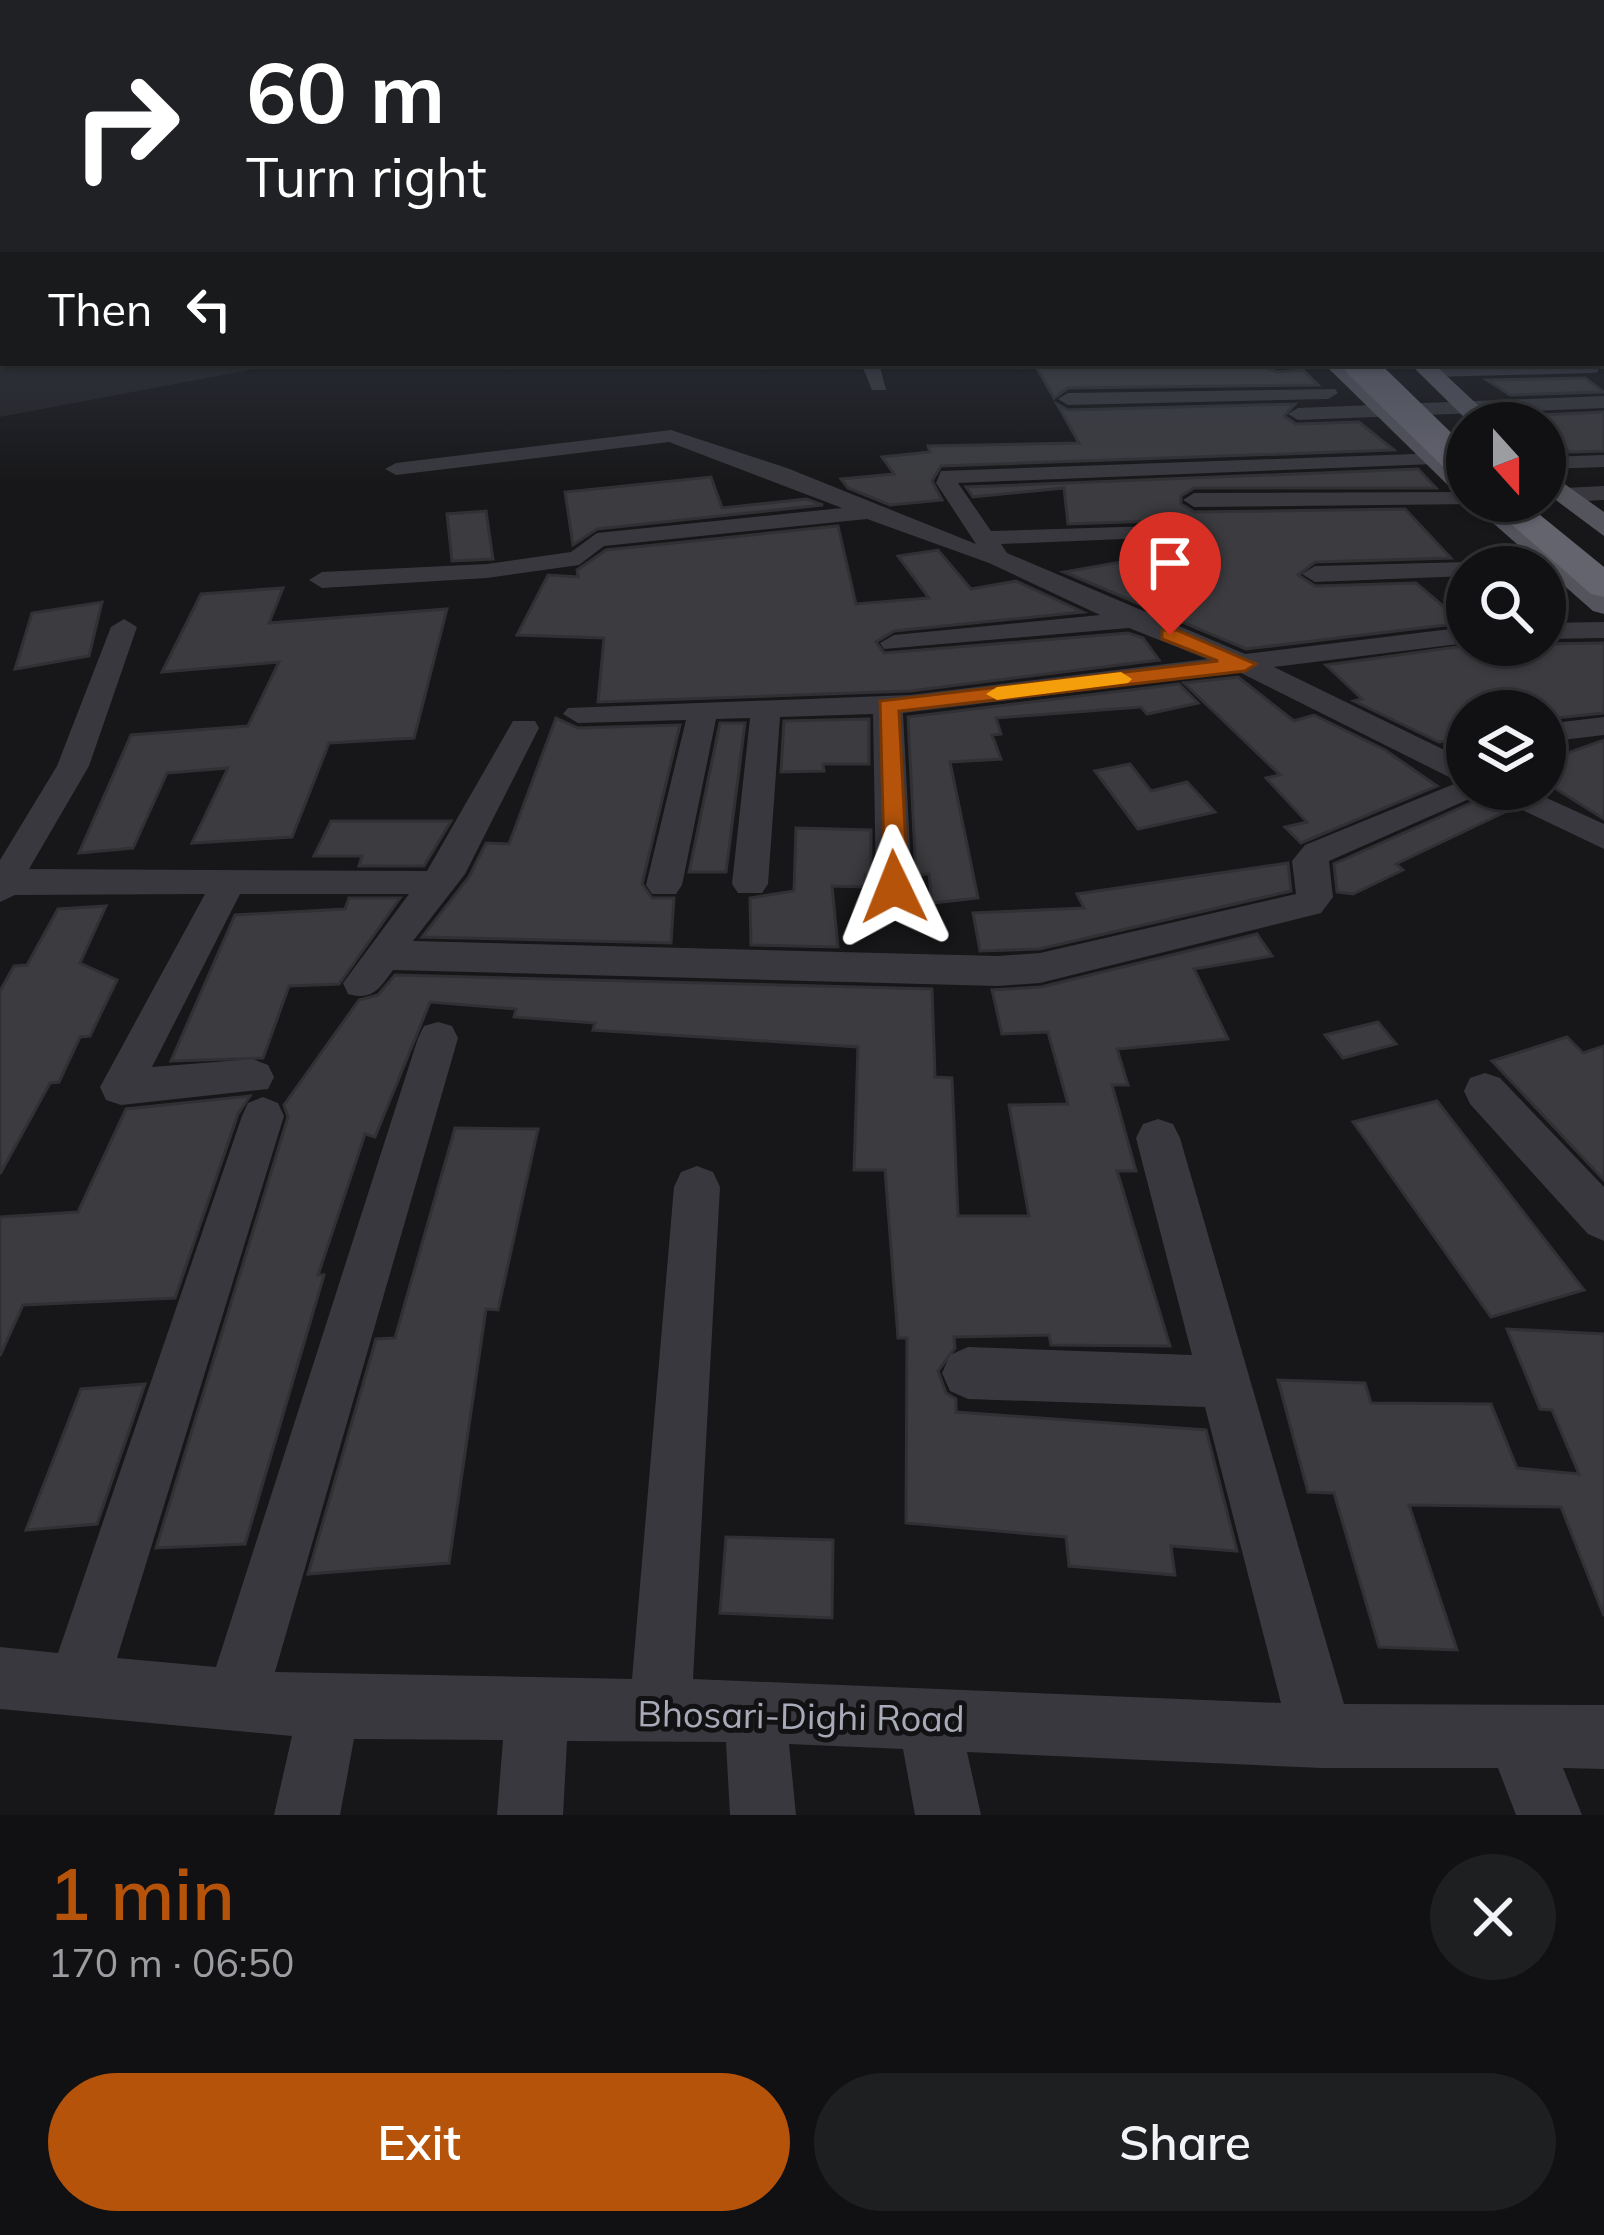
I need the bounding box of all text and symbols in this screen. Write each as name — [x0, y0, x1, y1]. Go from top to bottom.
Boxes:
text: 60 m — [246, 39, 445, 144]
icon: right — [48, 48, 204, 204]
text: Turn right — [246, 143, 487, 211]
icon: left — [176, 276, 242, 342]
text: Then — [48, 281, 152, 337]
north arrow — [1446, 402, 1566, 522]
map controls — [1446, 402, 1566, 810]
pin — [1119, 512, 1221, 635]
icon: arrive — [1137, 530, 1203, 596]
button: search — [1446, 546, 1566, 666]
button: layers — [1446, 690, 1566, 810]
position arrow — [831, 824, 957, 950]
street label: Bhosari-Dighi Road — [637, 1690, 965, 1741]
text: 1 min — [48, 1848, 235, 1938]
button: close — [1430, 1854, 1556, 1980]
text: 170 m · 06:50 — [48, 1938, 294, 1987]
button: Exit — [48, 2073, 790, 2211]
button: Share — [814, 2073, 1556, 2211]

